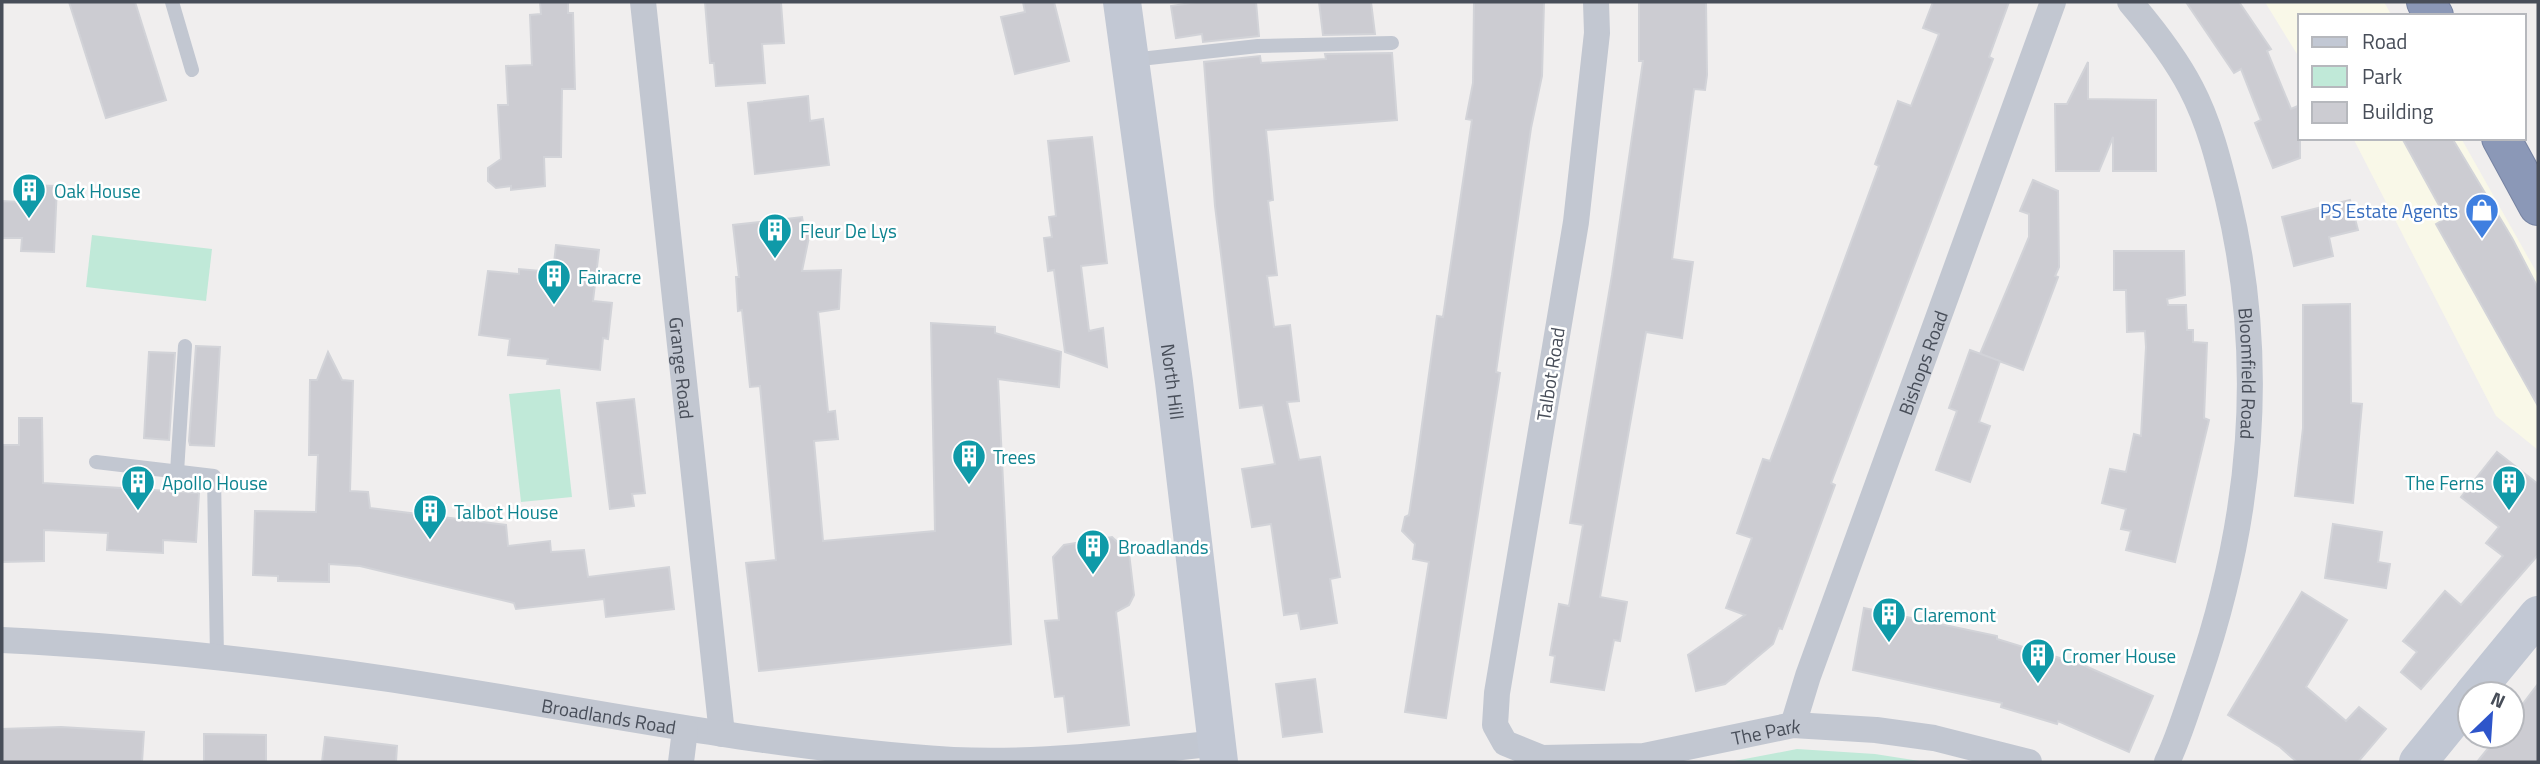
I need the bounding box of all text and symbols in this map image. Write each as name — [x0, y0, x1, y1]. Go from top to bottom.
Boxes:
legend — [2298, 14, 2526, 140]
text: Road — [2362, 25, 2407, 57]
text: Park — [2362, 60, 2402, 92]
text: Building — [2362, 95, 2434, 127]
building icon: Oak House — [10, 171, 48, 220]
place label: Oak House — [54, 176, 141, 205]
shop icon: PS Estate Agents — [2463, 191, 2501, 240]
place label: PS Estate Agents — [2320, 196, 2458, 225]
building icon: Fleur De Lys — [756, 211, 794, 260]
place label: Fleur De Lys — [800, 216, 897, 245]
building icon: Fairacre — [535, 257, 573, 306]
place label: Fairacre — [578, 262, 641, 291]
street label: Bishops Road — [1890, 306, 1954, 419]
street label: Bloomfield Road — [2232, 306, 2264, 440]
street label: Grange Road — [663, 315, 702, 421]
street label: Talbot Road — [1528, 325, 1572, 423]
street label: North Hill — [1154, 342, 1193, 421]
building icon: Trees — [950, 437, 988, 486]
place label: Trees — [993, 442, 1036, 471]
building icon: Apollo House — [119, 463, 157, 512]
building icon: The Ferns — [2490, 463, 2528, 512]
place label: Apollo House — [162, 468, 268, 497]
place label: The Ferns — [2405, 468, 2484, 497]
building icon: Talbot House — [411, 492, 449, 541]
place label: Talbot House — [454, 497, 558, 526]
building icon: Broadlands — [1074, 527, 1112, 576]
place label: Broadlands — [1118, 532, 1209, 561]
building icon: Claremont — [1870, 595, 1908, 644]
place label: Claremont — [1913, 600, 1996, 629]
building icon: Cromer House — [2019, 636, 2057, 685]
place label: Cromer House — [2062, 641, 2176, 670]
north arrow — [2456, 680, 2526, 750]
text: N — [2486, 683, 2510, 715]
street label: Broadlands Road — [539, 690, 678, 741]
street label: The Park — [1729, 710, 1802, 752]

